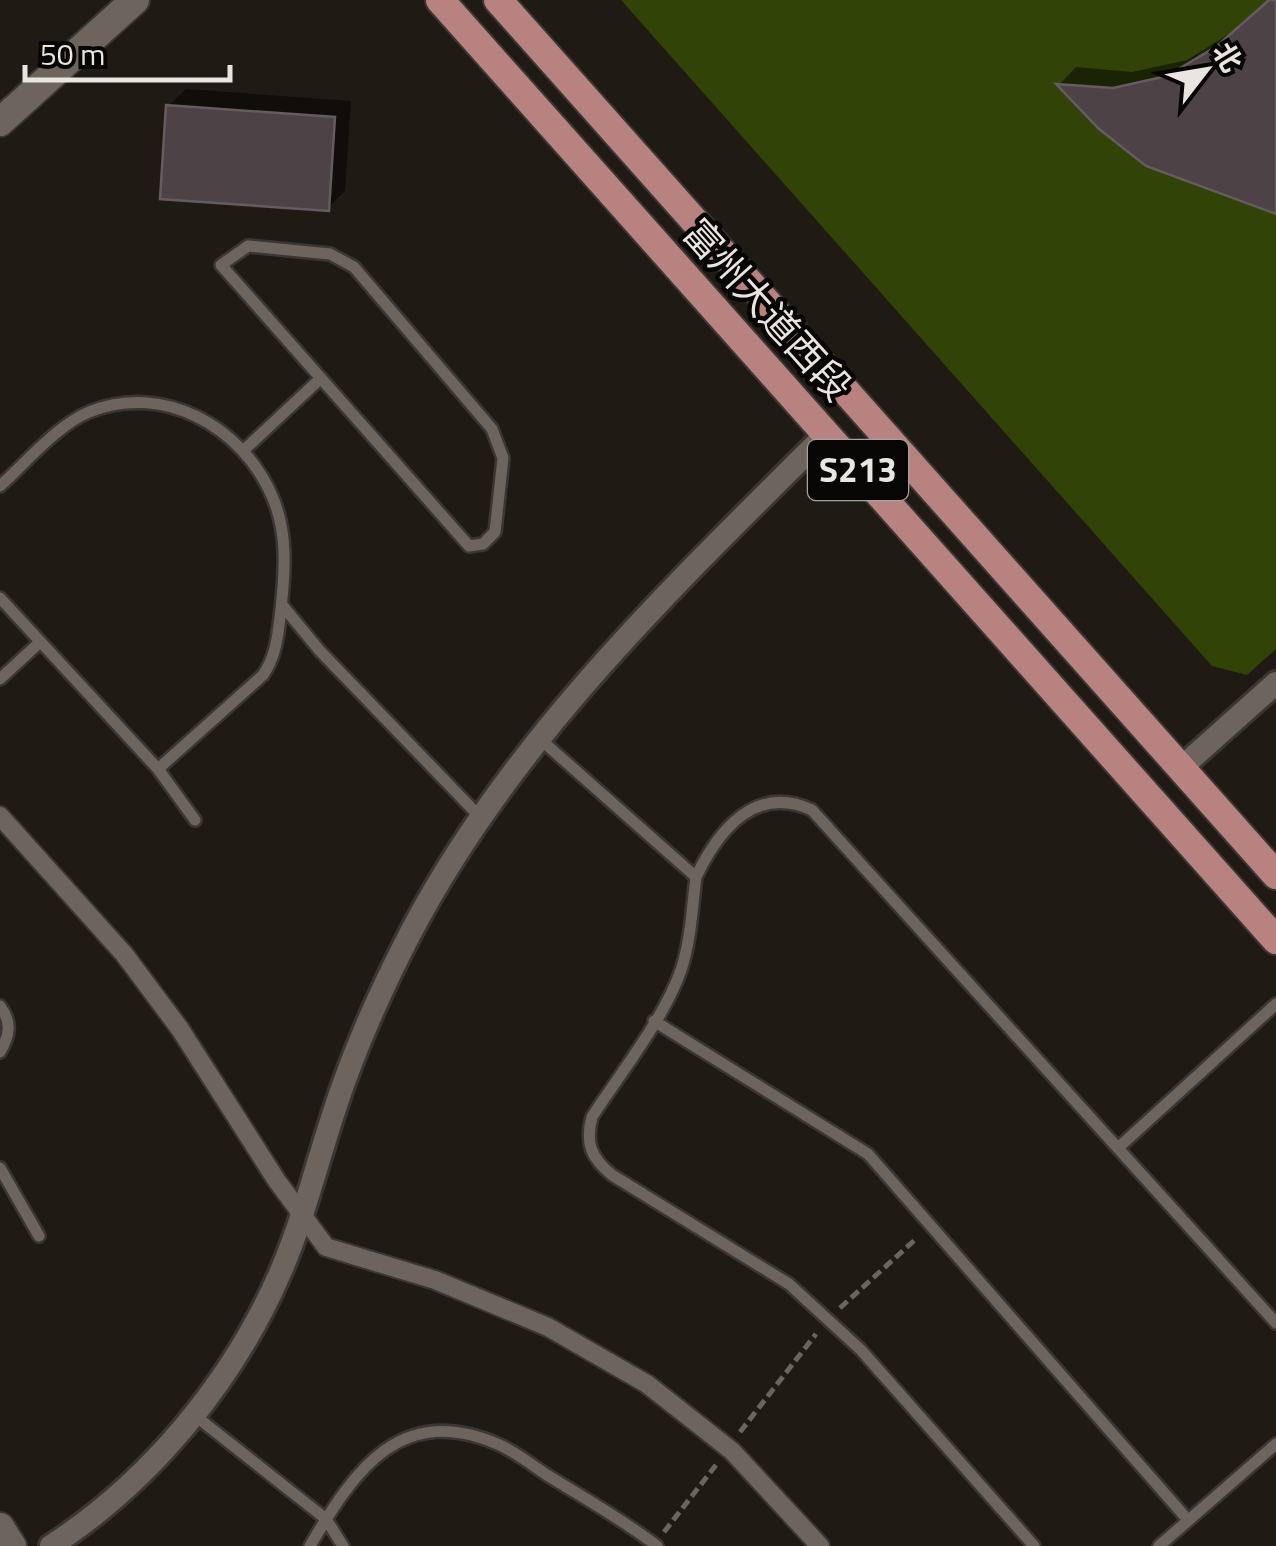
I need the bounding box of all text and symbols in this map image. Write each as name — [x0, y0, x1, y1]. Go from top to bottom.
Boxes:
scale bar — [25, 20, 230, 82]
north arrow — [1156, 20, 1256, 120]
text: 50 m — [40, 31, 105, 77]
text: 北 — [1202, 34, 1254, 80]
street label: 富州大道西段 — [670, 205, 866, 413]
road number: S213 — [808, 440, 908, 500]

